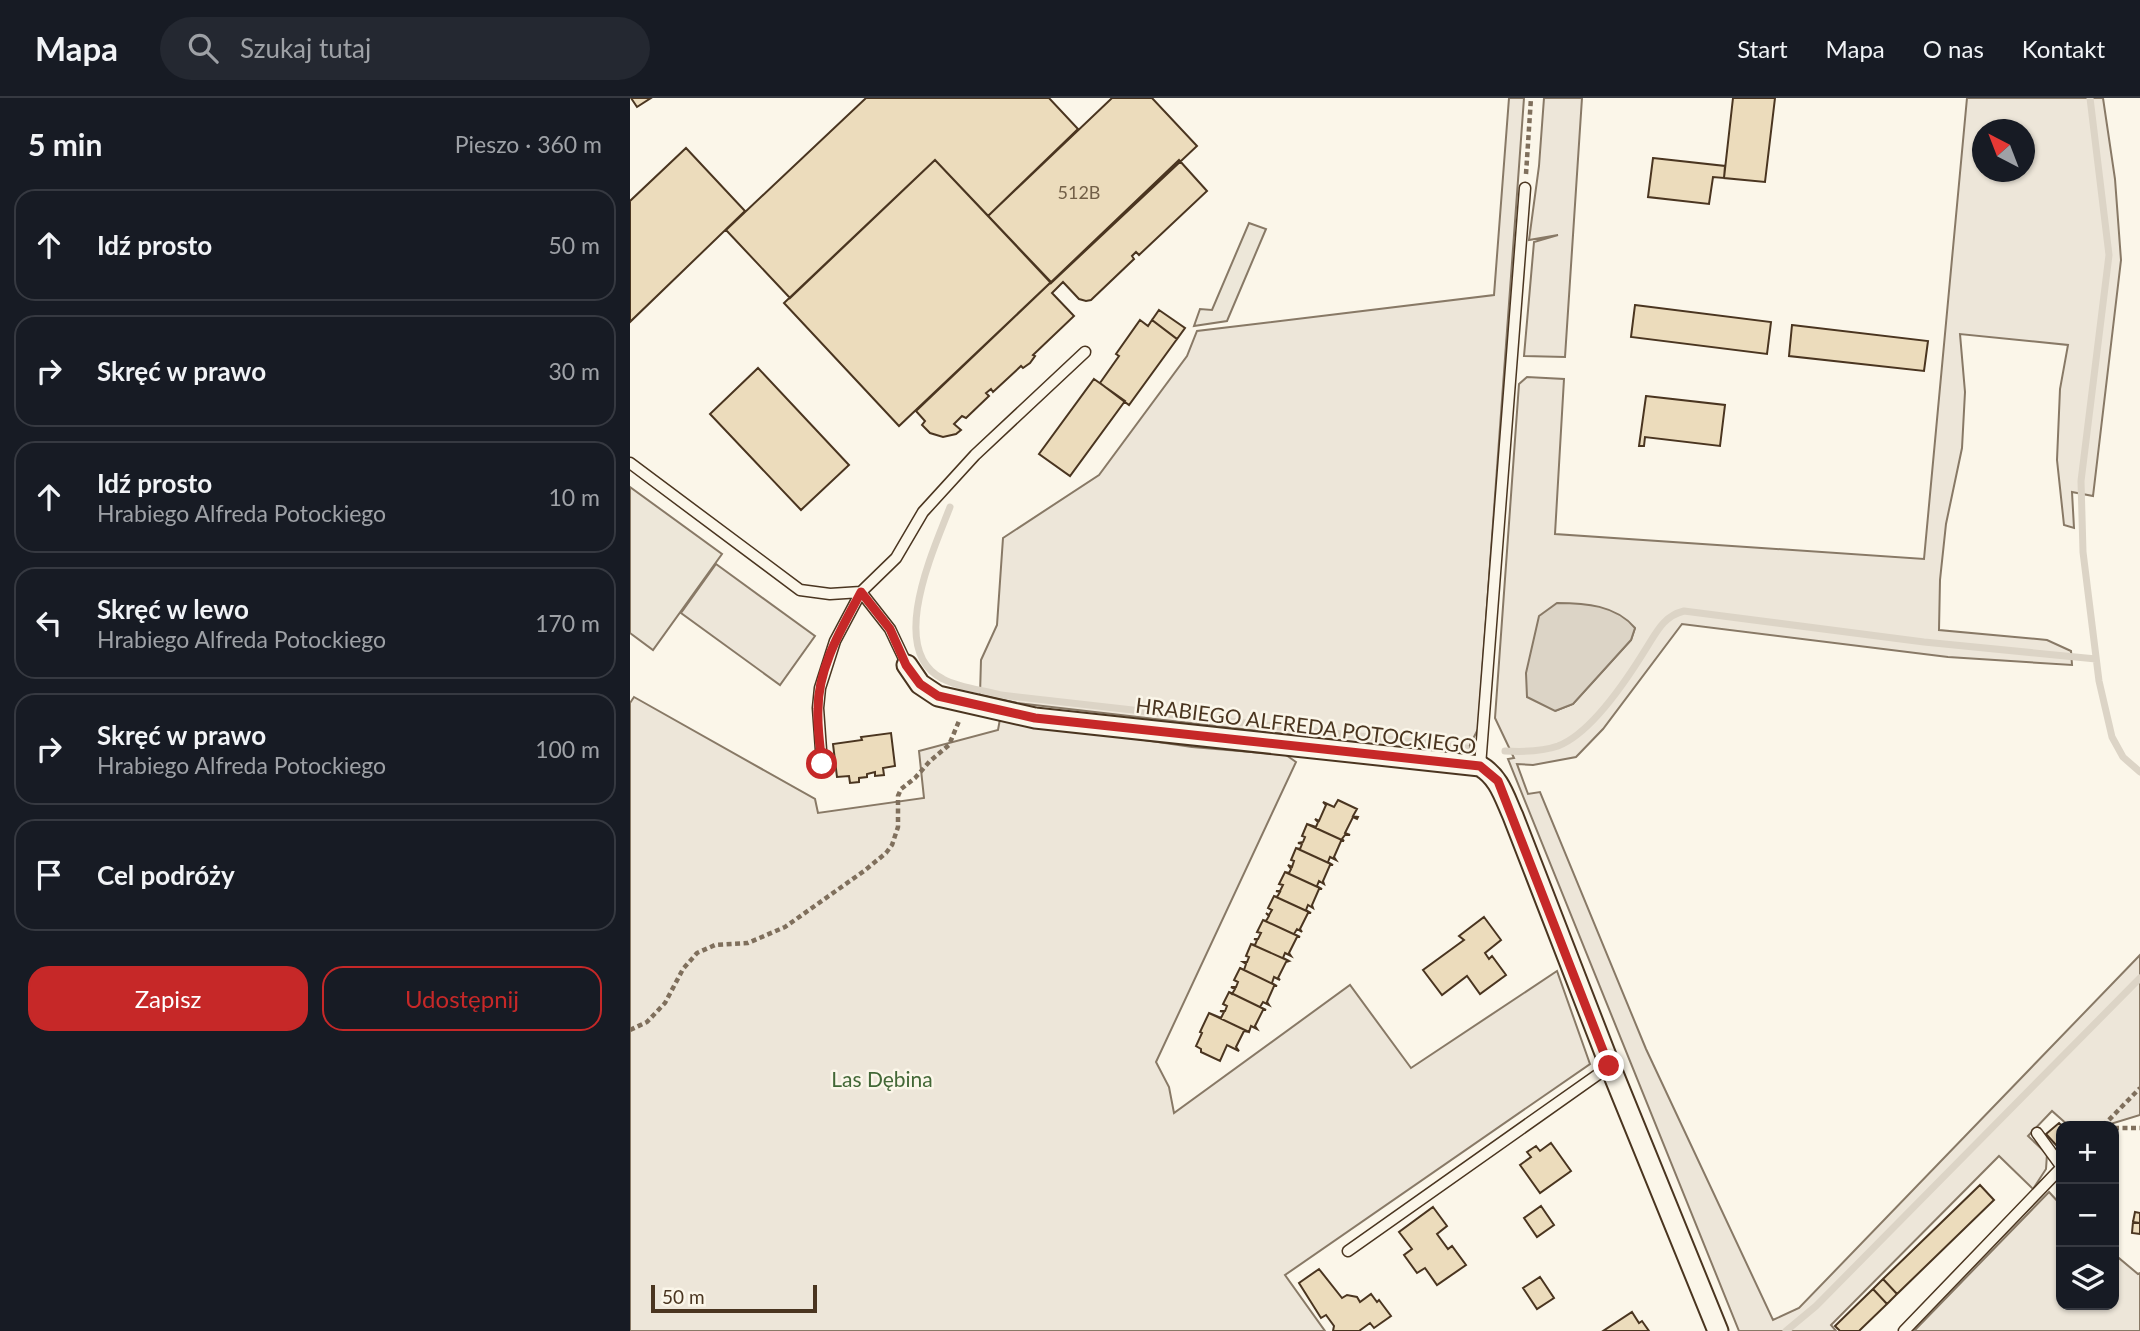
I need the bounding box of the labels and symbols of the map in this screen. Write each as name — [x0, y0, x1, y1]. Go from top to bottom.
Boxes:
north arrow — [1972, 119, 2035, 182]
house number: 512B — [1058, 181, 1100, 203]
street label: HRABIEGO ALFREDA POTOCKIEGO — [1134, 692, 1478, 758]
route start — [806, 748, 837, 779]
route end — [1593, 1050, 1624, 1081]
park label: Las Dębina — [831, 1066, 933, 1091]
scale bar — [651, 1282, 817, 1314]

